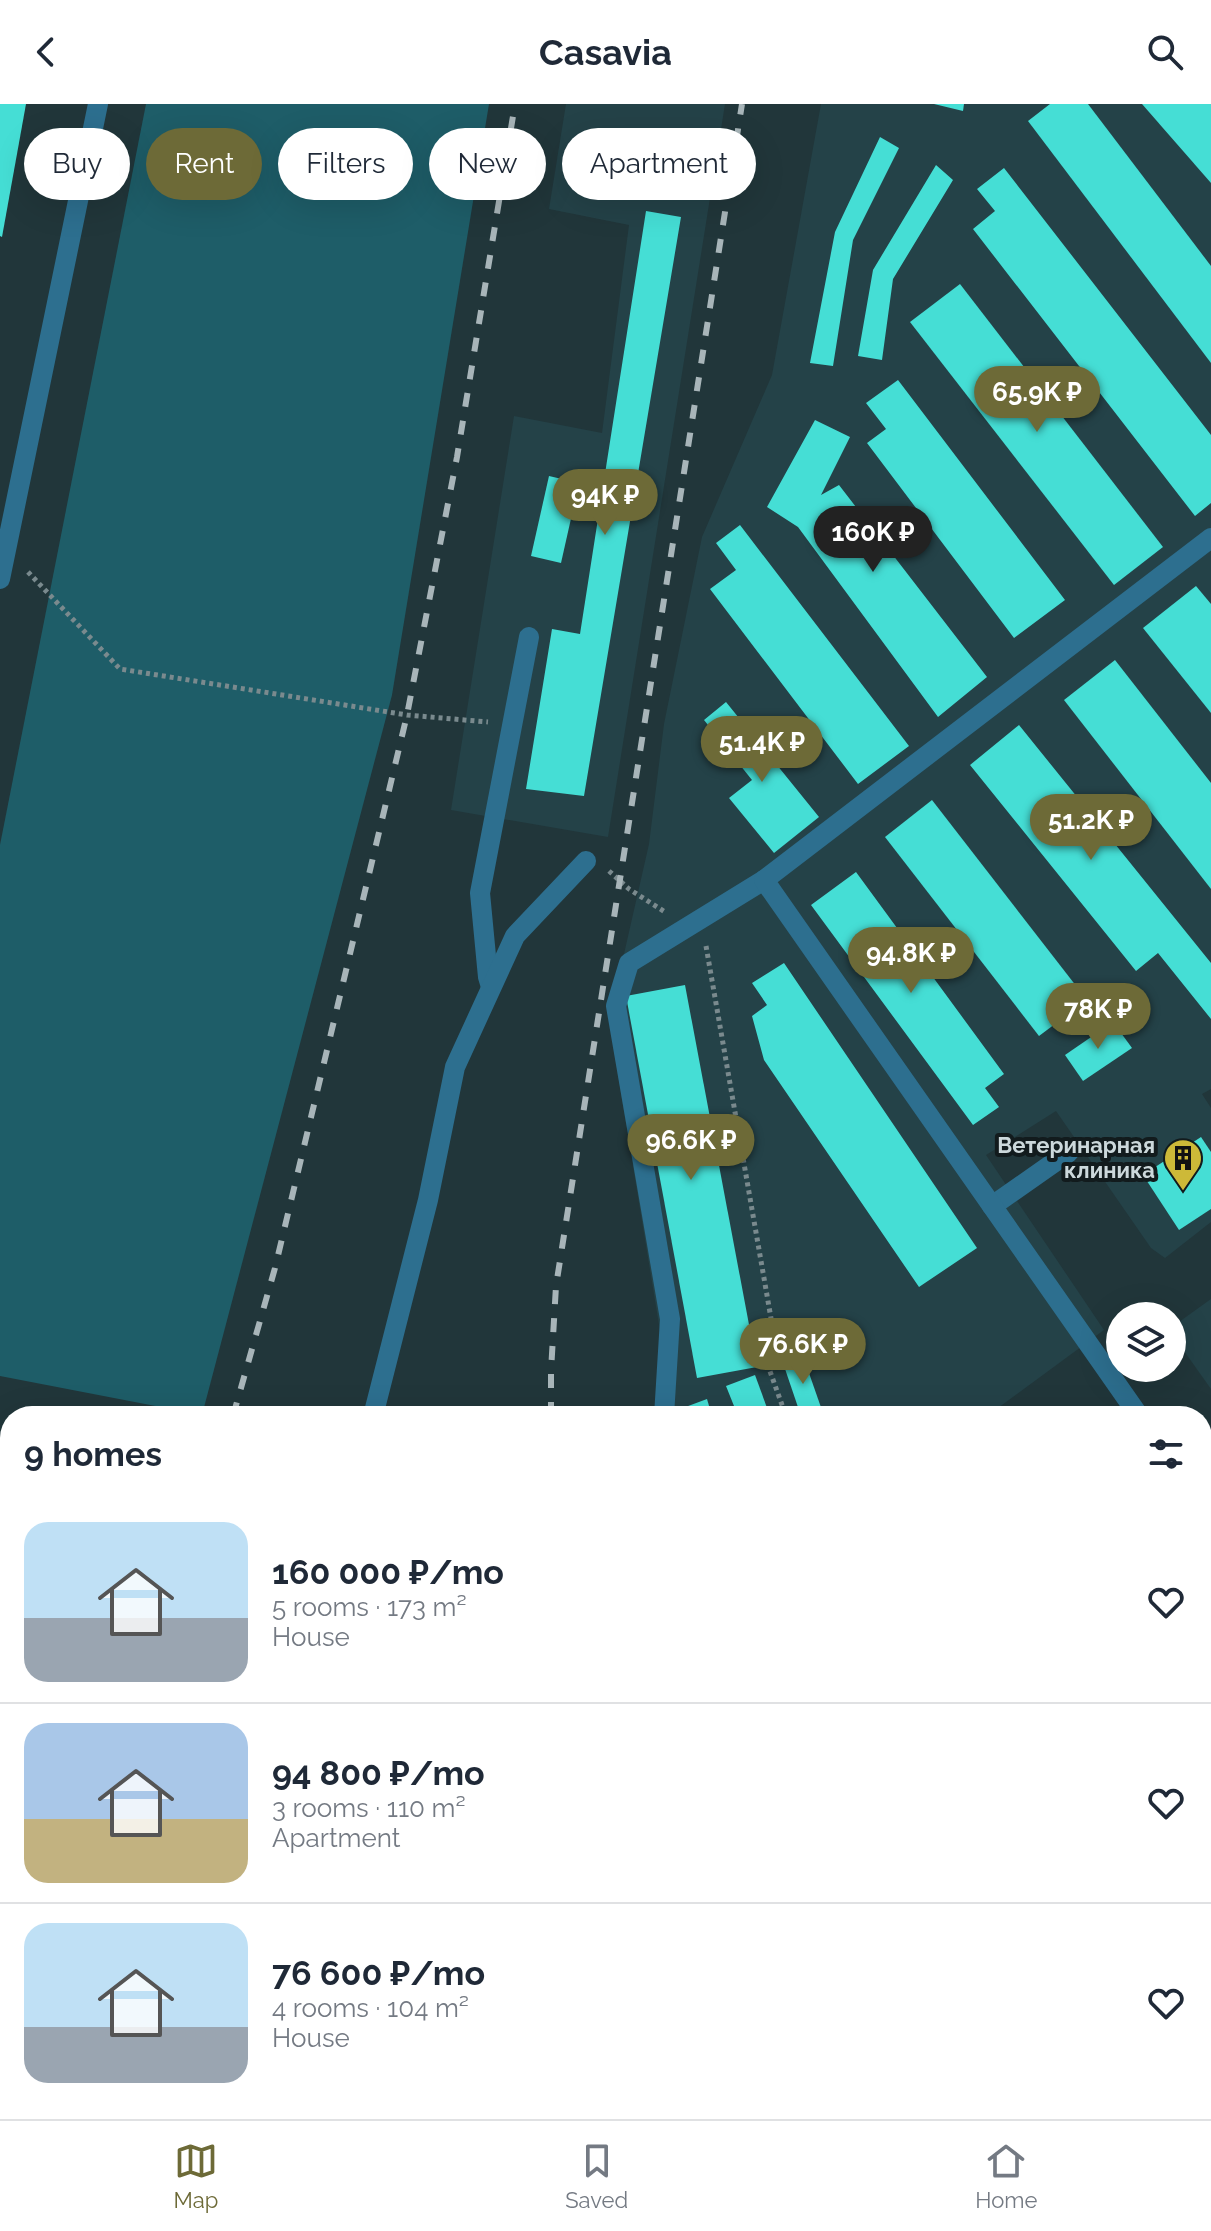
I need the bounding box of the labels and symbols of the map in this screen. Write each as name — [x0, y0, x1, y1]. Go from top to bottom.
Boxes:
pin: 65.9K ₽ — [963, 366, 1111, 434]
pin: 94K ₽ — [549, 469, 661, 537]
pin: 160K ₽ — [808, 506, 938, 574]
pin: 51.4K ₽ — [688, 716, 836, 784]
pin: 51.2K ₽ — [1017, 794, 1165, 862]
pin: 94.8K ₽ — [837, 927, 985, 995]
pin: 78K ₽ — [1042, 983, 1154, 1051]
pin: 96.6K ₽ — [617, 1114, 765, 1182]
place label: Ветеринарная клиника — [997, 1132, 1155, 1183]
building icon: Ветеринарная клиника — [1162, 1137, 1204, 1192]
pin: 76.6K ₽ — [729, 1318, 877, 1386]

